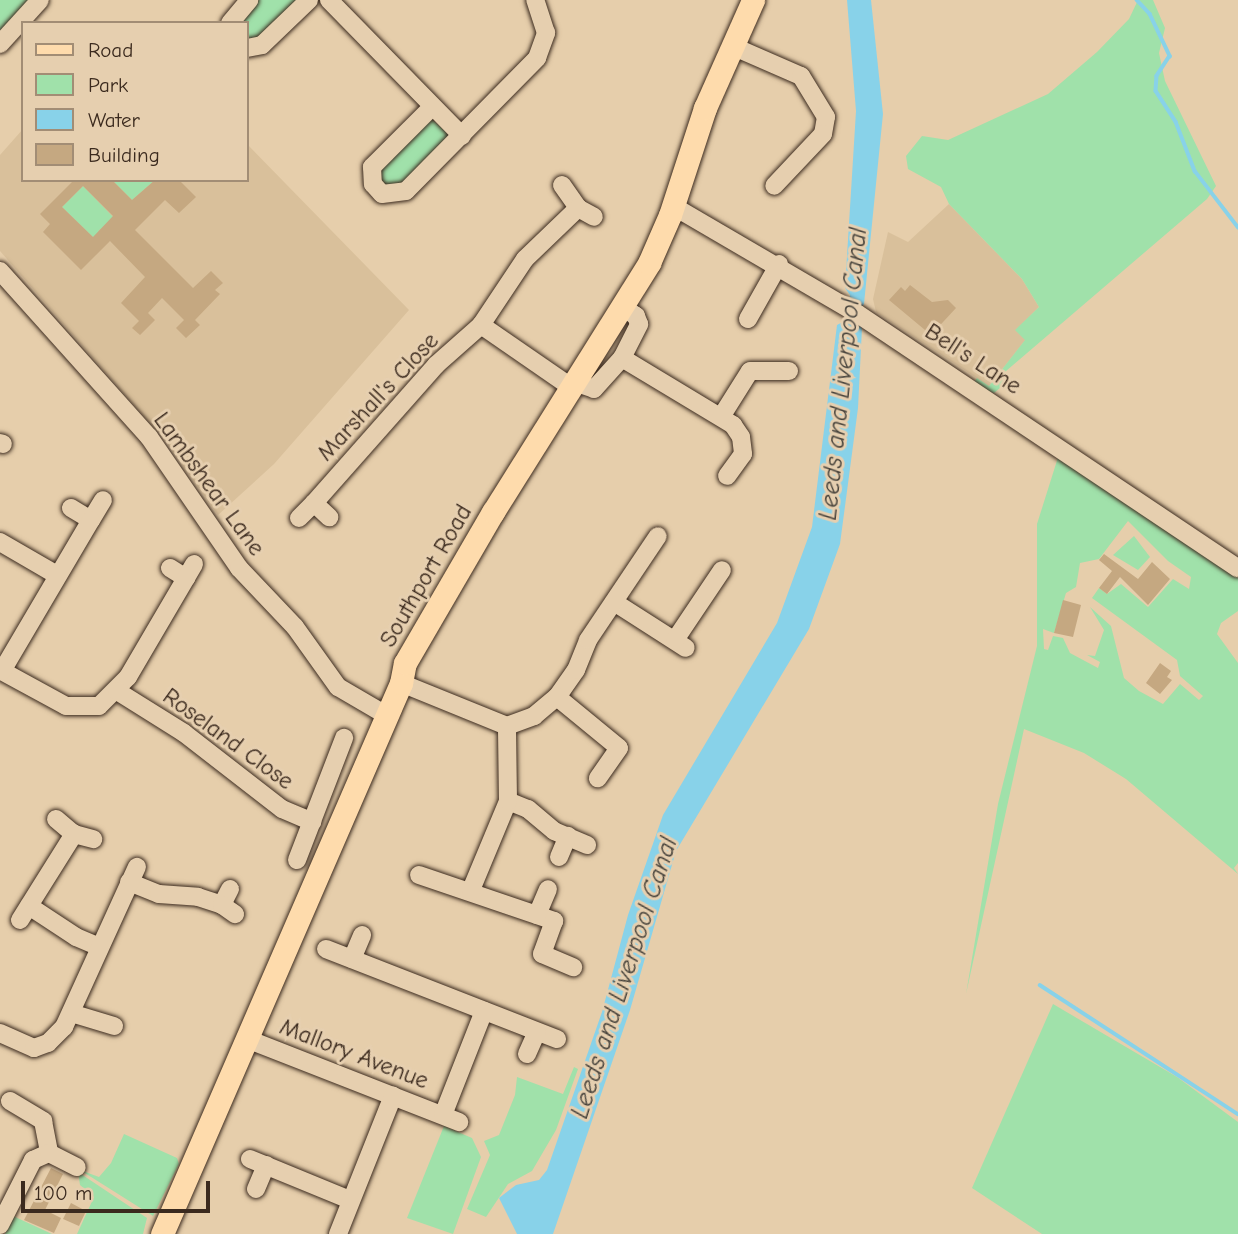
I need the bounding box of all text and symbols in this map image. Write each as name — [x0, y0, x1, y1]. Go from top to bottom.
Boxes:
legend — [21, 21, 248, 182]
text: Road — [88, 38, 133, 62]
text: Park — [88, 73, 128, 97]
text: Water — [88, 108, 140, 132]
text: Building — [88, 143, 160, 167]
water label: Leeds and Liverpool Canal — [813, 226, 875, 522]
street label: Bell's Lane — [919, 317, 1027, 401]
street label: Marshall's Close — [311, 327, 445, 467]
street label: Lambshear Lane — [147, 407, 271, 561]
street label: Southport Road — [374, 500, 478, 652]
street label: Roseland Close — [157, 682, 299, 796]
water label: Leeds and Liverpool Canal — [565, 833, 685, 1123]
street label: Mallory Avenue — [276, 1012, 432, 1096]
scale bar — [24, 1168, 214, 1212]
text: 100 m — [34, 1181, 92, 1205]

